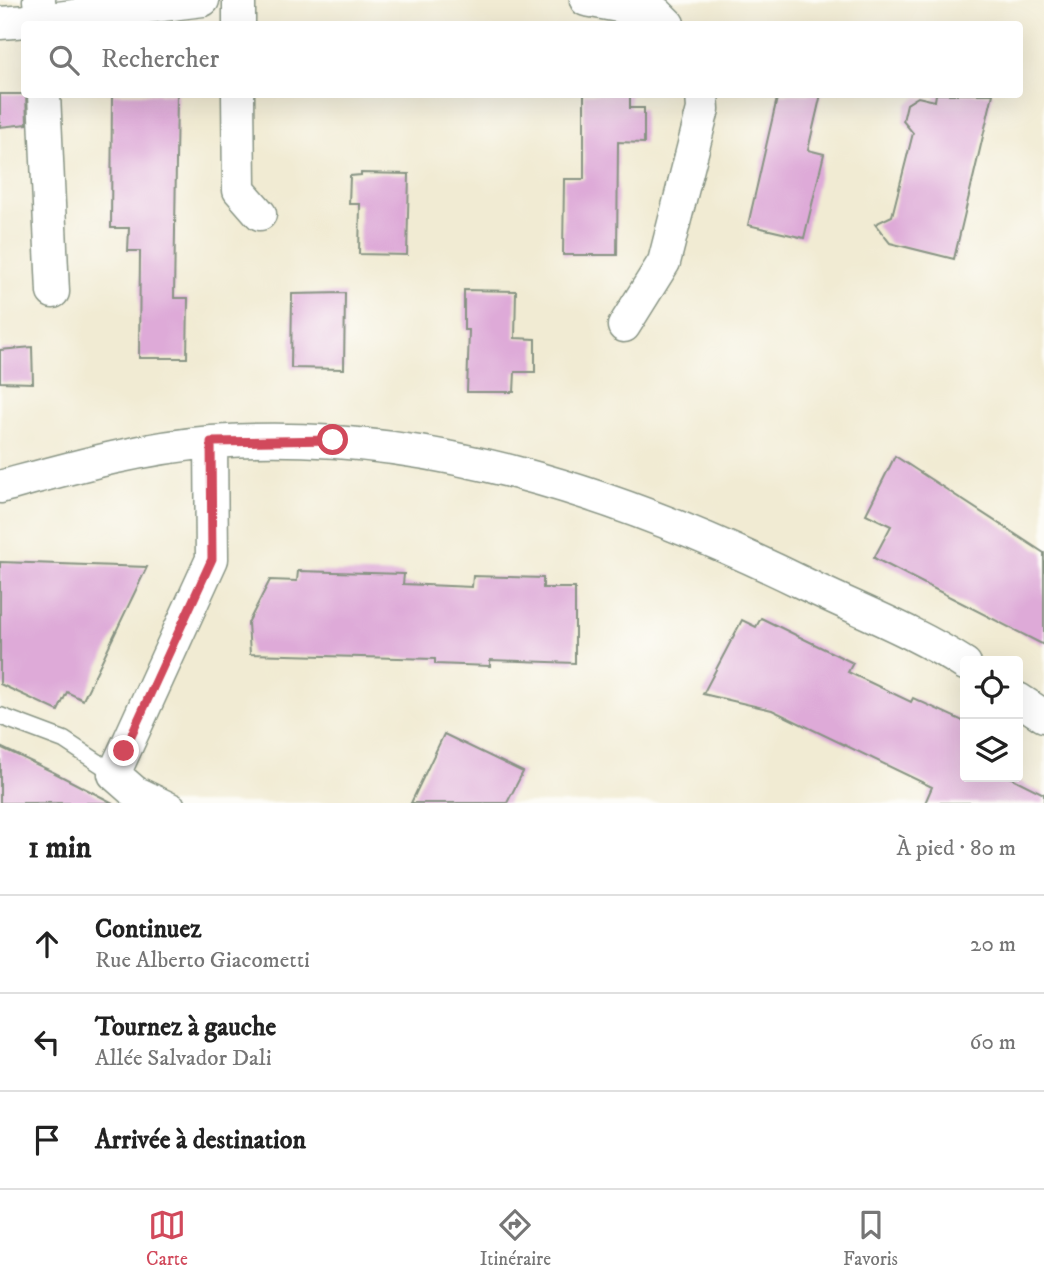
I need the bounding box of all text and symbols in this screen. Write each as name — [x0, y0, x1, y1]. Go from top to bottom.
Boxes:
search box — [21, 21, 1023, 98]
icon: search — [45, 41, 83, 79]
text: Rechercher — [101, 43, 219, 76]
route start — [317, 424, 348, 455]
map controls — [960, 656, 1023, 782]
button: locate — [960, 656, 1023, 719]
button: layers — [960, 719, 1023, 782]
route end — [108, 735, 139, 766]
text: 1 min — [28, 830, 91, 867]
text: À pied · 80 m — [896, 834, 1016, 863]
text: Continuez — [95, 913, 201, 946]
icon: ahead — [28, 925, 66, 963]
text: 20 m — [970, 930, 1016, 959]
text: Rue Alberto Giacometti — [95, 946, 310, 975]
text: Tournez à gauche — [95, 1011, 276, 1044]
icon: left — [28, 1023, 66, 1061]
text: 60 m — [969, 1028, 1016, 1057]
text: Allée Salvador Dali — [95, 1044, 272, 1073]
icon: arrive — [28, 1121, 66, 1159]
text: Arrivée à destination — [95, 1124, 306, 1157]
tab: Carte — [146, 1206, 188, 1271]
tab: Itinéraire — [480, 1206, 551, 1271]
tab: Favoris — [843, 1206, 898, 1271]

